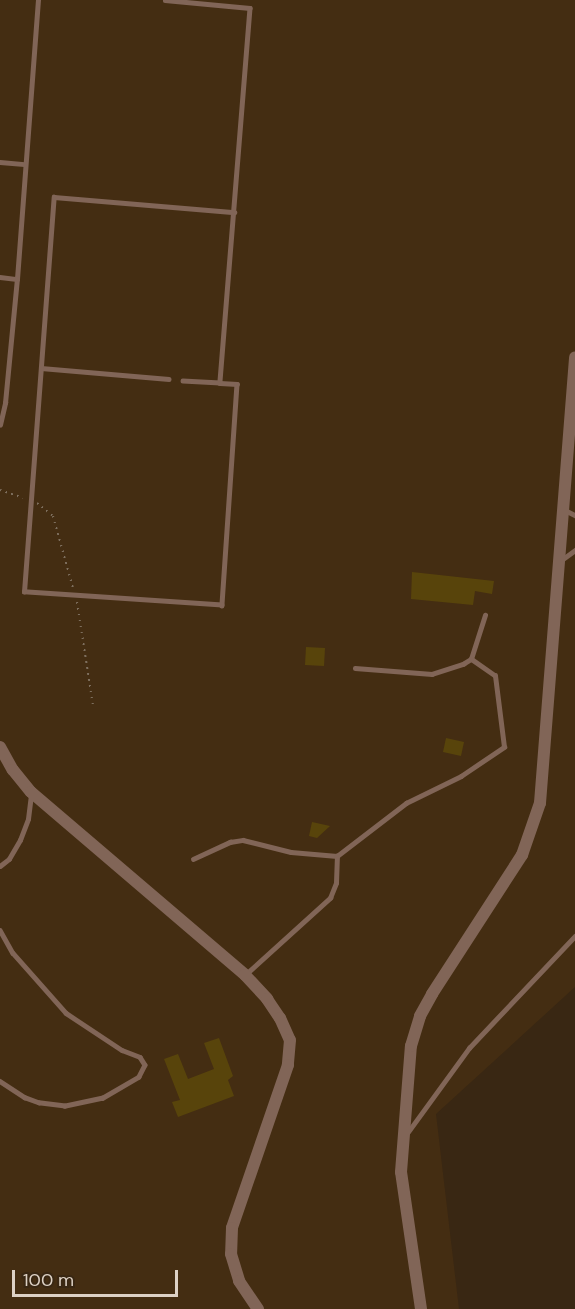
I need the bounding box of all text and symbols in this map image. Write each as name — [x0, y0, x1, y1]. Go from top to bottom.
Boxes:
scale bar — [15, 1258, 182, 1296]
text: 100 m — [23, 1268, 74, 1292]

